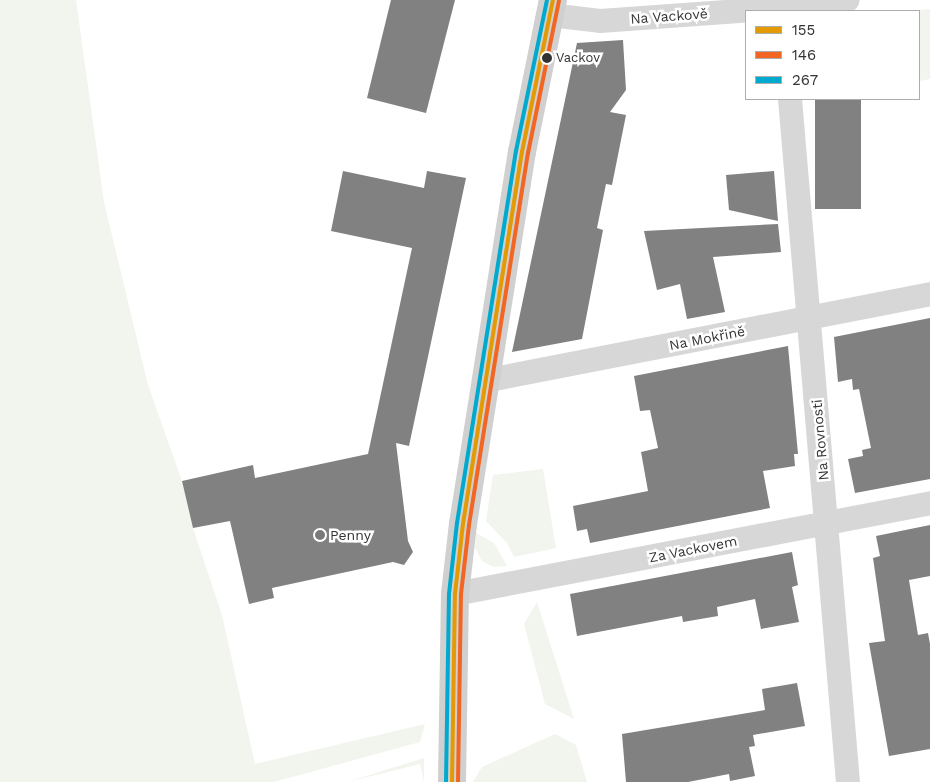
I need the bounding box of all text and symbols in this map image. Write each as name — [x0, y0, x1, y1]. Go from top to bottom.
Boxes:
street label: Na Vackově — [629, 5, 709, 27]
legend — [745, 10, 920, 100]
text: 155 — [792, 21, 815, 39]
text: 146 — [792, 46, 816, 64]
place label: Vackov — [556, 50, 600, 66]
marker: Vackov — [542, 53, 552, 63]
text: 267 — [792, 71, 818, 89]
street label: Na Mokřině — [667, 322, 747, 354]
street label: Na Rovnosti — [808, 399, 832, 481]
place label: Penny — [330, 527, 371, 543]
marker: Penny — [314, 529, 326, 541]
street label: Za Vackovem — [647, 532, 739, 566]

